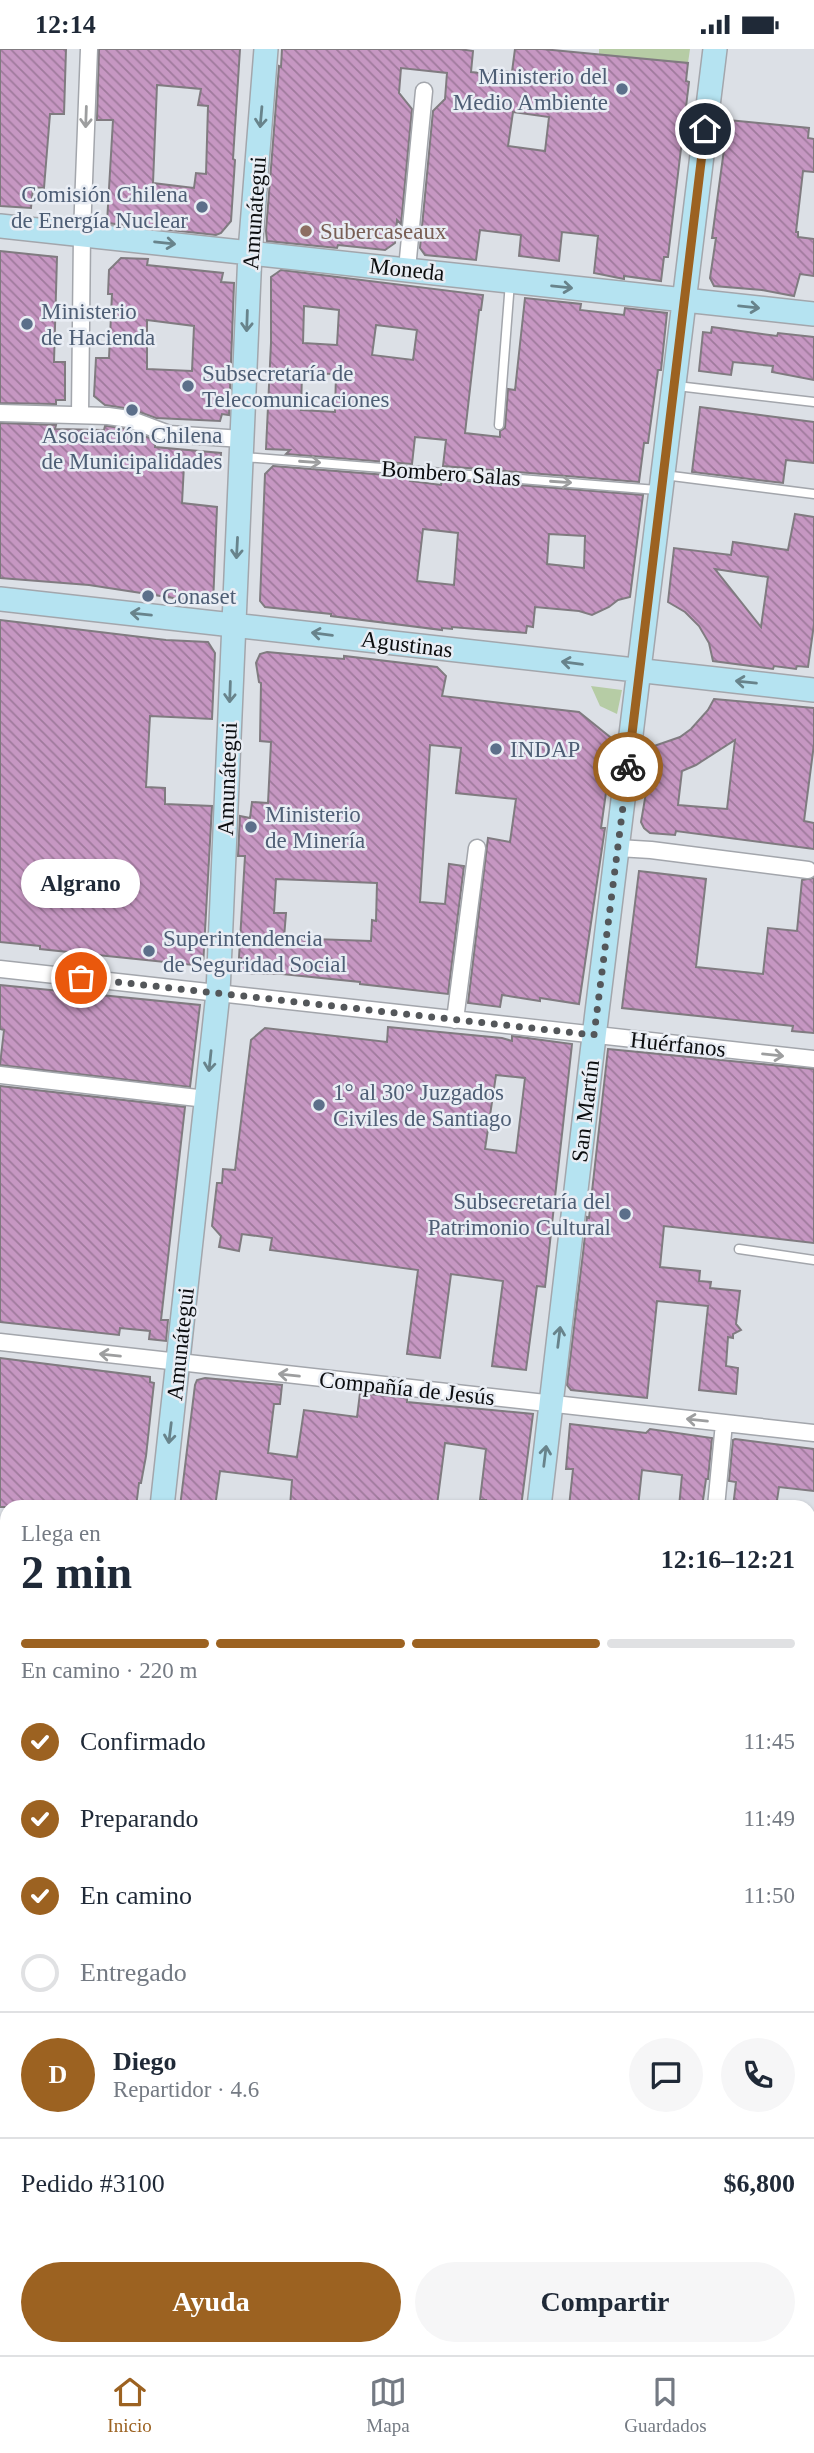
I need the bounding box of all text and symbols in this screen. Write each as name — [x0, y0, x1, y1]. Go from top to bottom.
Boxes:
text: 12:14 — [35, 10, 96, 39]
place label: Ministerio del Medio Ambiente — [453, 64, 608, 115]
marker: Ministerio del Medio Ambiente — [614, 81, 630, 97]
pin — [675, 99, 735, 159]
one-way arrow — [80, 105, 93, 128]
one-way arrow — [254, 105, 267, 128]
icon: home — [686, 110, 724, 148]
street label: Amunátegui — [238, 155, 271, 271]
place label: Comisión Chilena de Energía Nuclear — [11, 182, 188, 233]
marker: Comisión Chilena de Energía Nuclear — [194, 199, 210, 215]
place label: Subercaseaux — [320, 219, 447, 244]
marker: Subercaseaux — [298, 223, 314, 239]
one-way arrow — [153, 237, 176, 250]
street label: Moneda — [368, 253, 446, 286]
one-way arrow — [550, 280, 573, 293]
place label: Ministerio de Hacienda — [41, 299, 155, 350]
one-way arrow — [737, 301, 760, 314]
one-way arrow — [241, 309, 254, 332]
marker: Ministerio de Hacienda — [19, 316, 35, 332]
place label: Subsecretaría de Telecomunicaciones — [202, 361, 389, 412]
marker: Subsecretaría de Telecomunicaciones — [180, 378, 196, 394]
marker: Asociación Chilena de Municipalidades — [124, 402, 140, 418]
place label: Asociación Chilena de Municipalidades — [42, 423, 222, 474]
one-way arrow — [298, 456, 320, 469]
street label: Bombero Salas — [380, 456, 522, 491]
one-way arrow — [549, 476, 572, 489]
one-way arrow — [231, 536, 244, 559]
place label: Conaset — [162, 584, 237, 609]
marker: Conaset — [140, 588, 156, 604]
one-way arrow — [130, 607, 153, 620]
street label: Agustinas — [360, 626, 454, 663]
one-way arrow — [311, 627, 334, 640]
one-way arrow — [561, 657, 584, 670]
one-way arrow — [735, 676, 758, 689]
one-way arrow — [224, 680, 237, 703]
street label: Amunátegui — [213, 722, 242, 836]
courier — [593, 732, 663, 802]
place label: INDAP — [510, 737, 580, 762]
marker: INDAP — [488, 741, 504, 757]
icon: bike — [609, 748, 647, 786]
place label: Ministerio de Minería — [265, 802, 365, 853]
marker: Ministerio de Minería — [243, 819, 259, 835]
callout: Algrano — [22, 859, 140, 908]
text: Algrano — [40, 871, 121, 896]
place label: Superintendencia de Seguridad Social — [163, 926, 347, 977]
marker: Superintendencia de Seguridad Social — [141, 943, 157, 959]
pin — [51, 948, 111, 1008]
icon: bag — [62, 959, 100, 997]
street label: Huérfanos — [629, 1027, 727, 1062]
one-way arrow — [761, 1048, 783, 1061]
one-way arrow — [204, 1049, 217, 1072]
street label: San Martín — [567, 1058, 604, 1164]
place label: 1° al 30° Juzgados Civiles de Santiago — [333, 1080, 512, 1131]
marker: 1° al 30° Juzgados Civiles de Santiago — [311, 1097, 327, 1113]
place label: Subsecretaría del Patrimonio Cultural — [428, 1189, 611, 1240]
marker: Subsecretaría del Patrimonio Cultural — [617, 1206, 633, 1222]
street label: Amunátegui — [162, 1286, 199, 1402]
one-way arrow — [553, 1326, 566, 1348]
one-way arrow — [100, 1348, 122, 1361]
street label: Compañía de Jesús — [318, 1367, 496, 1410]
one-way arrow — [278, 1368, 300, 1381]
one-way arrow — [687, 1414, 709, 1427]
one-way arrow — [163, 1422, 176, 1444]
one-way arrow — [539, 1445, 552, 1467]
text: Llega en — [21, 1521, 101, 1546]
text: 12:16–12:21 — [661, 1545, 795, 1574]
text: 2 min — [21, 1547, 132, 1598]
text: En camino · 220 m — [21, 1658, 197, 1683]
icon: check — [21, 1723, 59, 1761]
text: Confirmado — [80, 1727, 206, 1756]
text: 11:45 — [743, 1729, 795, 1754]
icon: check — [21, 1800, 59, 1838]
text: Preparando — [80, 1804, 198, 1833]
text: 11:49 — [743, 1806, 795, 1831]
icon: check — [21, 1877, 59, 1915]
text: En camino — [80, 1881, 192, 1910]
text: 11:50 — [743, 1883, 795, 1908]
text: Entregado — [80, 1958, 187, 1987]
button: chat — [629, 2038, 703, 2112]
button: phone — [721, 2038, 795, 2112]
text: Diego — [113, 2047, 177, 2076]
text: D — [49, 2060, 67, 2089]
text: Repartidor · 4.6 — [113, 2077, 259, 2102]
text: Pedido #3100 — [21, 2169, 165, 2198]
text: $6,800 — [724, 2169, 795, 2198]
button: Ayuda — [21, 2262, 401, 2342]
button: Compartir — [415, 2262, 795, 2342]
tab: Inicio — [107, 2373, 152, 2437]
tab: Mapa — [366, 2373, 410, 2437]
tab: Guardados — [624, 2373, 707, 2437]

